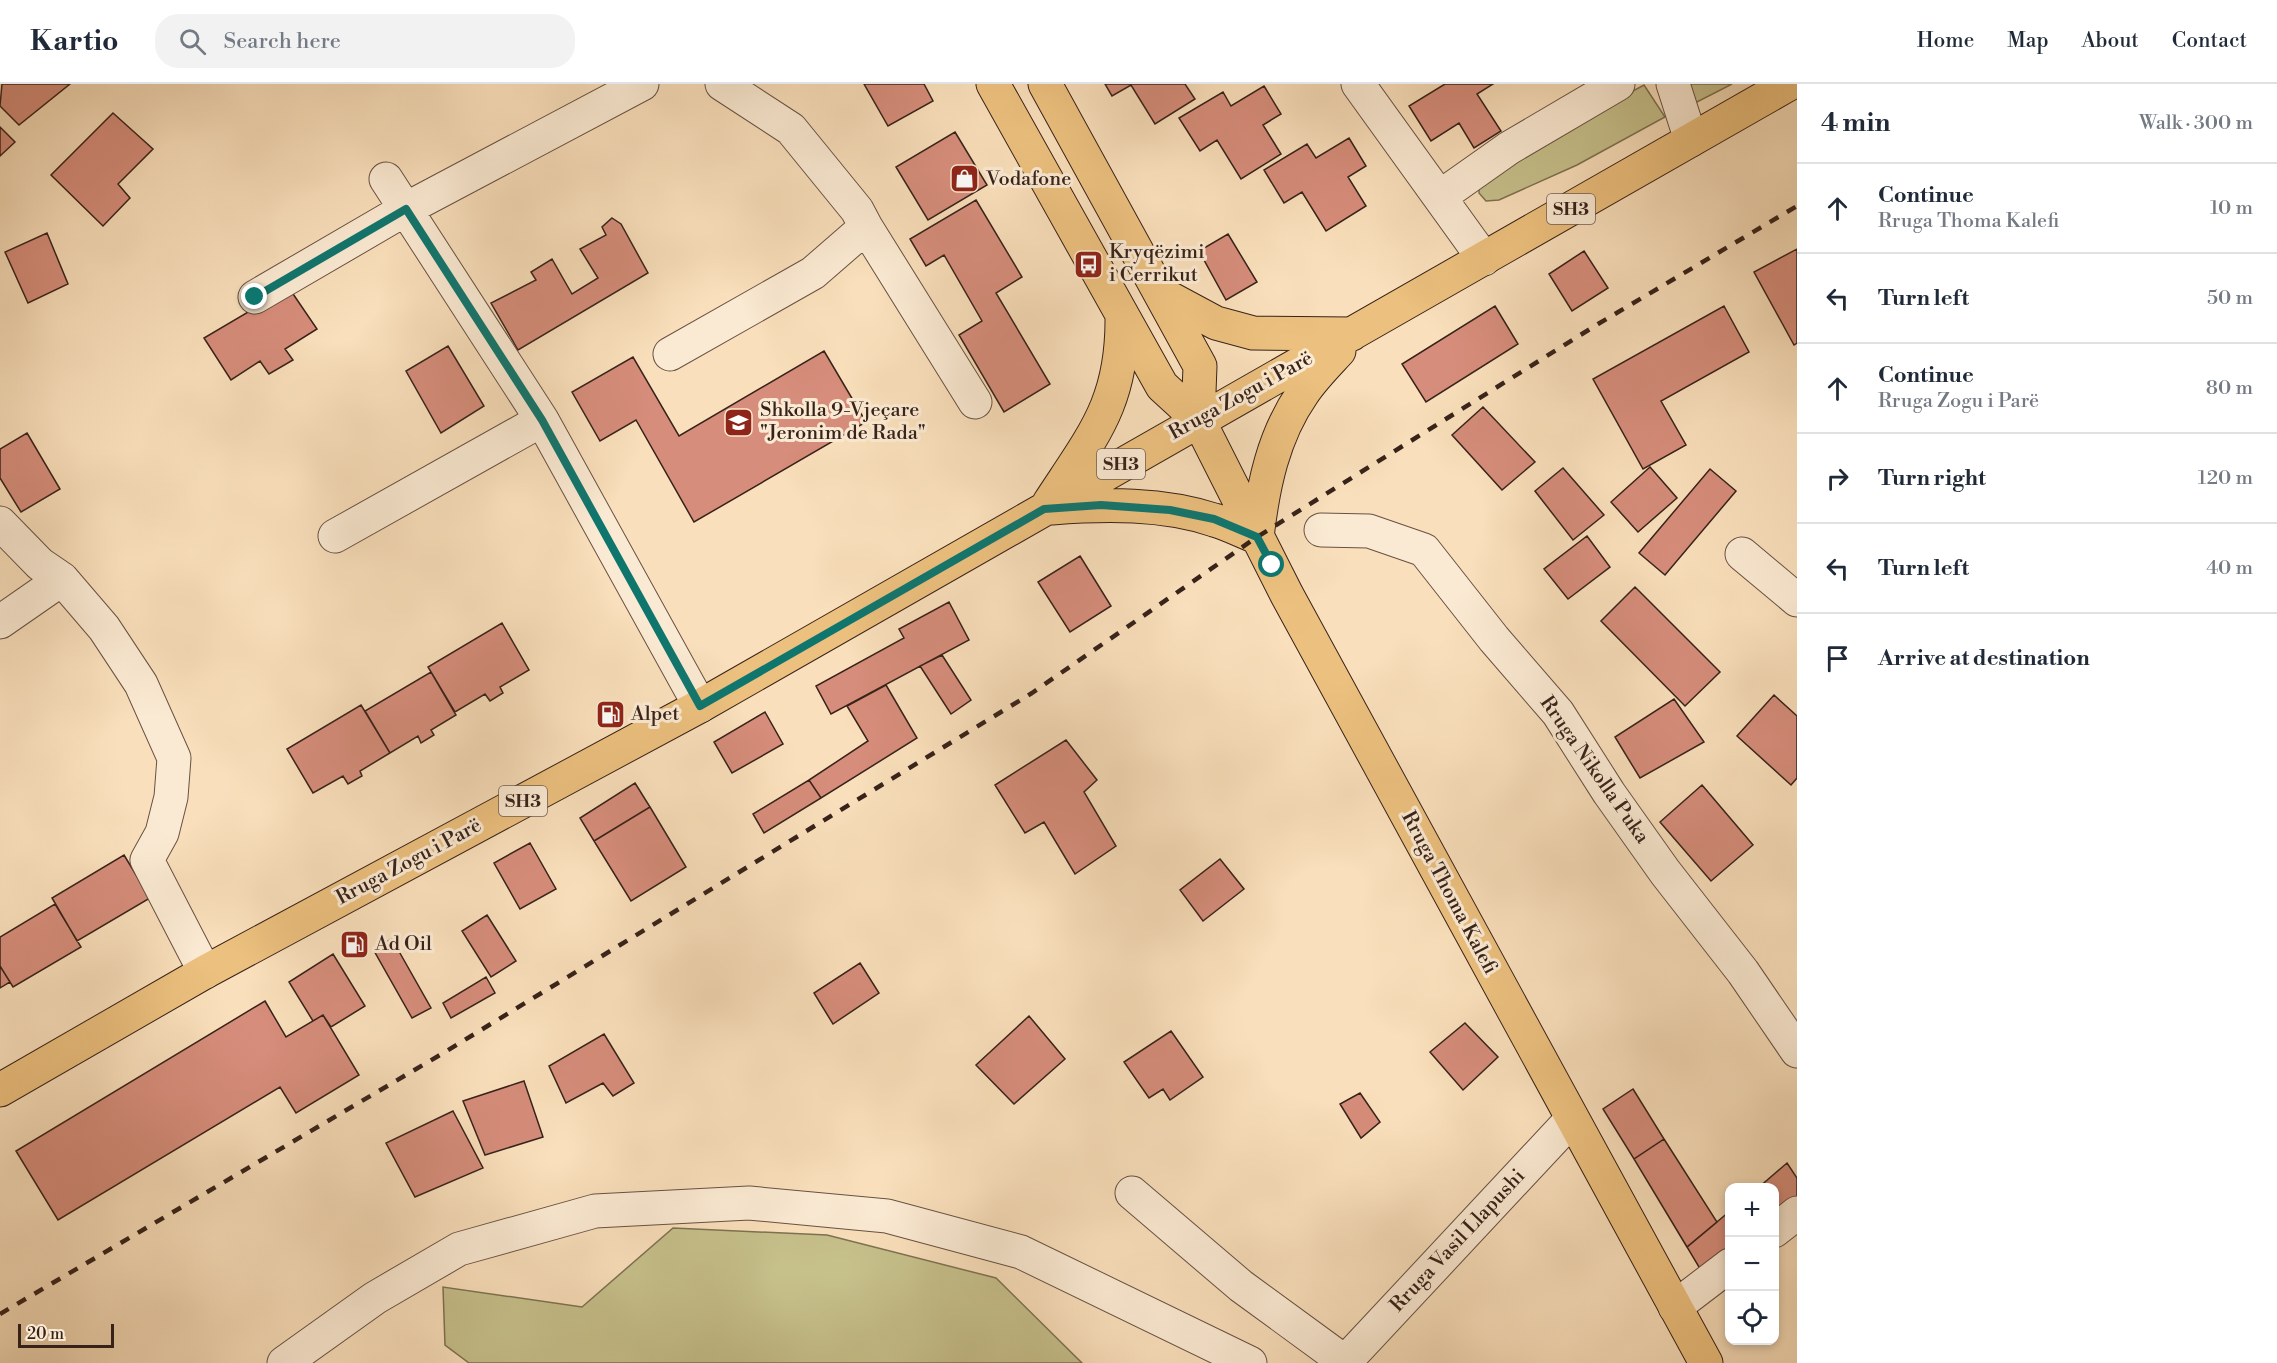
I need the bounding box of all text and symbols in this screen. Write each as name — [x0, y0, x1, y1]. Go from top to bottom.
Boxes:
search box — [155, 14, 575, 68]
text: Kartio — [30, 24, 119, 59]
icon: search — [176, 25, 209, 58]
text: Search here — [224, 28, 341, 55]
text: Home — [1917, 28, 1974, 54]
text: Map — [2007, 28, 2049, 54]
text: About — [2082, 28, 2139, 54]
text: Contact — [2172, 28, 2247, 54]
text: 4 min — [1821, 107, 1891, 139]
text: Walk · 300 m — [2139, 111, 2253, 136]
shop icon: Vodafone — [949, 163, 981, 195]
place label: Vodafone — [985, 167, 1071, 192]
text: Continue — [1878, 182, 1974, 209]
icon: ahead — [1821, 192, 1854, 225]
road number: SH3 — [1547, 194, 1595, 224]
text: 10 m — [2210, 196, 2253, 221]
text: Rruga Thoma Kalefi — [1878, 209, 2059, 234]
place label: Kryqëzimi i Cerrikut — [1109, 240, 1205, 288]
bus stop icon: Kryqëzimi i Cerrikut — [1072, 248, 1104, 280]
icon: left — [1821, 282, 1854, 315]
route end — [241, 283, 267, 309]
text: Turn left — [1878, 285, 1969, 312]
text: 50 m — [2207, 286, 2253, 311]
street label: Rruga Zogu i Parë — [1164, 346, 1318, 446]
text: Continue — [1878, 362, 1974, 389]
icon: ahead — [1821, 372, 1854, 405]
text: 80 m — [2206, 376, 2253, 401]
text: Rruga Zogu i Parë — [1878, 389, 2039, 414]
place label: Shkolla 9-Vjeçare "Jeronim de Rada" — [760, 398, 926, 446]
school or university icon: Shkolla 9-Vjeçare "Jeronim de Rada" — [723, 406, 755, 438]
road number: SH3 — [1097, 449, 1145, 479]
icon: right — [1821, 462, 1854, 495]
text: Turn right — [1878, 465, 1986, 492]
text: 120 m — [2198, 466, 2253, 491]
route start — [1258, 551, 1284, 577]
icon: left — [1821, 552, 1854, 585]
text: Turn left — [1878, 555, 1969, 582]
text: 40 m — [2206, 556, 2253, 581]
icon: arrive — [1821, 642, 1854, 675]
text: Arrive at destination — [1878, 645, 2090, 672]
street label: Rruga Nikolla Puka — [1534, 691, 1655, 849]
fuel station icon: Alpet — [594, 698, 626, 730]
place label: Alpet — [630, 702, 679, 727]
road number: SH3 — [499, 786, 547, 816]
street label: Rruga Thoma Kalefi — [1395, 807, 1503, 979]
street label: Rruga Zogu i Parë — [332, 813, 486, 911]
fuel station icon: Ad Oil — [338, 928, 370, 960]
place label: Ad Oil — [374, 932, 432, 957]
street label: Rruga Vasil Llapushi — [1385, 1164, 1531, 1318]
map controls — [1725, 1183, 1779, 1345]
button: + — [1725, 1183, 1779, 1237]
button: − — [1725, 1237, 1779, 1291]
button: locate — [1725, 1291, 1779, 1345]
scale bar — [18, 1321, 114, 1348]
text: 20 m — [27, 1324, 64, 1344]

